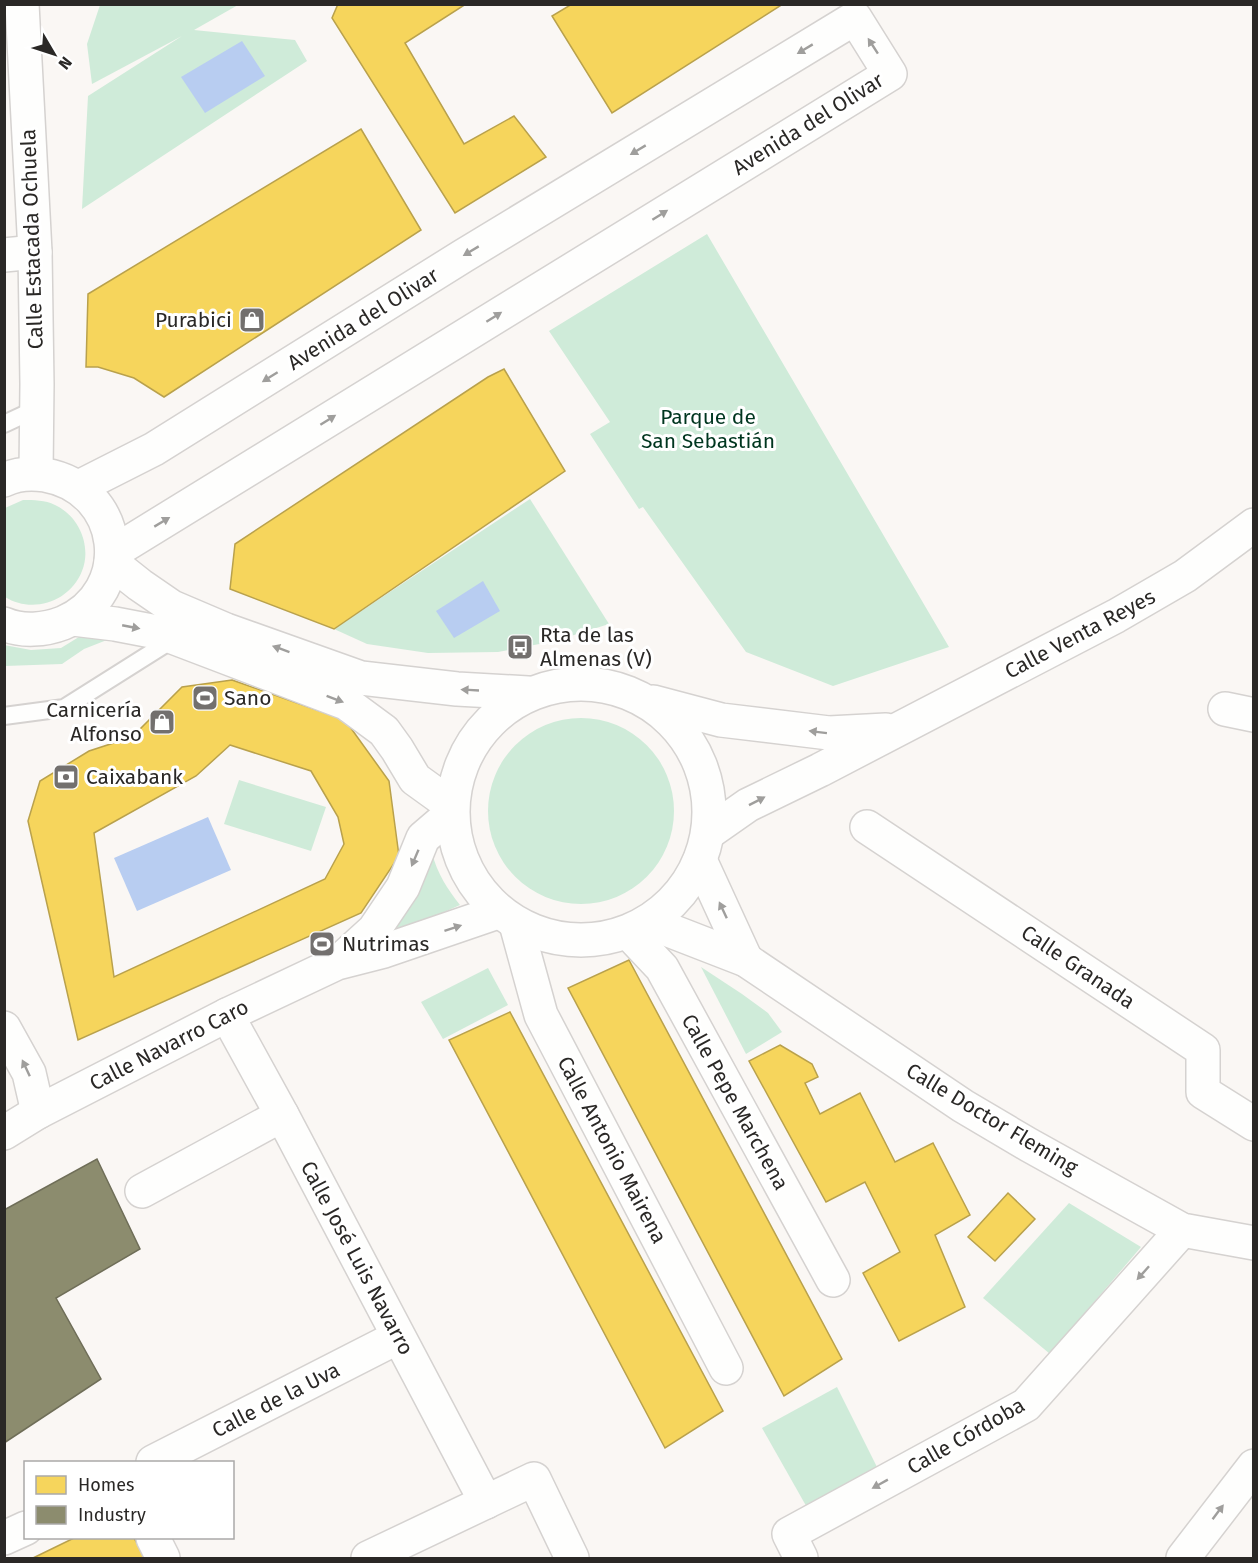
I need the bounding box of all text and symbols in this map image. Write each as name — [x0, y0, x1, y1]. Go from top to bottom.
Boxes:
north arrow — [24, 24, 84, 84]
one-way arrow — [867, 38, 878, 54]
one-way arrow — [797, 43, 813, 54]
text: N — [55, 53, 76, 73]
street label: Avenida del Olivar — [728, 67, 888, 181]
street label: Calle Estacada Ochuela — [15, 128, 49, 350]
one-way arrow — [630, 145, 646, 156]
one-way arrow — [652, 210, 668, 221]
one-way arrow — [463, 246, 479, 257]
street label: Avenida del Olivar — [283, 262, 443, 376]
shop icon: Purabici — [237, 305, 267, 335]
place label: Purabici — [155, 307, 232, 333]
one-way arrow — [486, 312, 502, 323]
one-way arrow — [262, 371, 278, 382]
park label: Parque de San Sebastián — [641, 404, 775, 454]
one-way arrow — [320, 414, 336, 425]
one-way arrow — [154, 517, 170, 528]
street label: Calle Venta Reyes — [1000, 583, 1160, 685]
place label: Rta de las Almenas (V) — [540, 622, 652, 672]
one-way arrow — [122, 623, 141, 632]
bus stop icon: Rta de las Almenas (V) — [505, 632, 535, 662]
one-way arrow — [272, 644, 290, 654]
sports icon: Sano — [190, 683, 220, 713]
place label: Sano — [224, 685, 271, 711]
one-way arrow — [461, 685, 480, 694]
one-way arrow — [326, 694, 344, 704]
place label: Carnicería Alfonso — [46, 697, 142, 747]
shop icon: Carnicería Alfonso — [147, 707, 177, 737]
one-way arrow — [808, 727, 827, 737]
bank icon: Caixabank — [51, 762, 81, 792]
place label: Caixabank — [86, 764, 183, 790]
one-way arrow — [748, 797, 765, 806]
one-way arrow — [410, 850, 420, 868]
one-way arrow — [719, 902, 728, 919]
street label: Calle Granada — [1016, 919, 1140, 1015]
one-way arrow — [444, 923, 462, 932]
sports icon: Nutrimas — [307, 929, 337, 959]
place label: Nutrimas — [342, 931, 429, 957]
street label: Calle Navarro Caro — [85, 994, 253, 1096]
street label: Calle Pepe Marchena — [676, 1009, 794, 1195]
street label: Calle Antonio Mairena — [552, 1052, 672, 1248]
street label: Calle Doctor Fleming — [901, 1057, 1083, 1181]
one-way arrow — [21, 1059, 31, 1077]
street label: Calle José Luis Navarro — [295, 1157, 419, 1359]
one-way arrow — [1136, 1266, 1150, 1281]
street label: Calle de la Uva — [208, 1357, 344, 1443]
street label: Calle Córdoba — [903, 1392, 1029, 1480]
legend — [24, 1461, 234, 1539]
text: Homes — [78, 1474, 134, 1496]
one-way arrow — [871, 1479, 888, 1489]
text: Industry — [78, 1504, 146, 1526]
one-way arrow — [1212, 1505, 1224, 1520]

